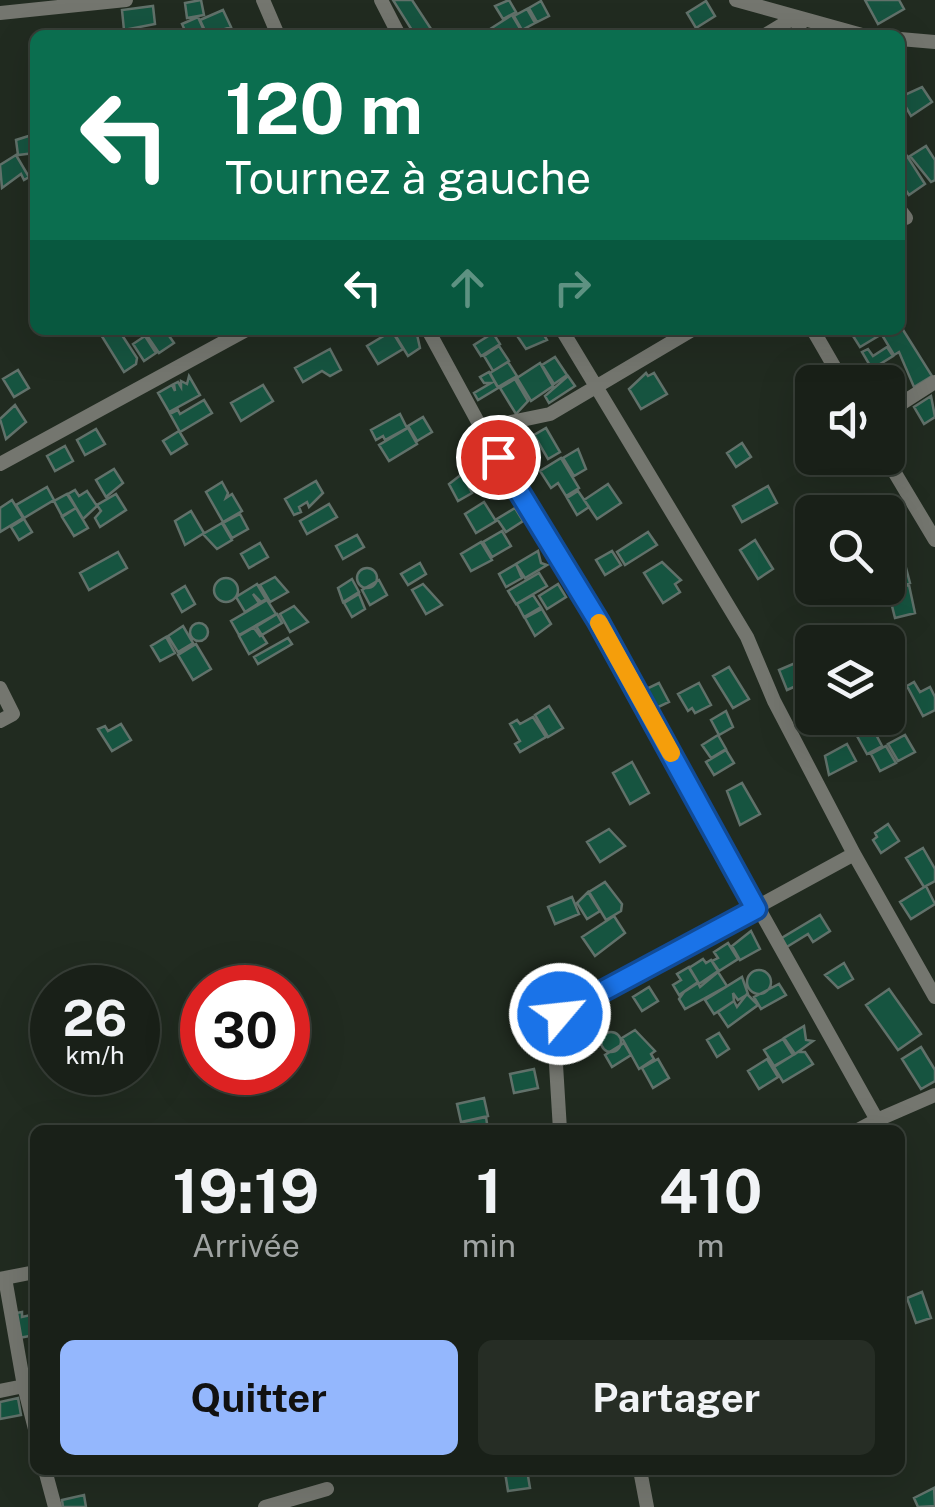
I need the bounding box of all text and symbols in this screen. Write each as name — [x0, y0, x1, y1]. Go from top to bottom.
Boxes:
text: 120 m — [225, 67, 423, 150]
icon: left — [60, 70, 190, 200]
text: Tournez à gauche — [225, 151, 591, 204]
icon: left — [335, 260, 390, 315]
icon: ahead — [440, 260, 495, 315]
icon: right — [545, 260, 600, 315]
map controls — [795, 365, 905, 735]
button: sound — [795, 365, 905, 475]
pin — [456, 415, 541, 500]
icon: arrive — [471, 430, 526, 485]
button: search — [795, 495, 905, 605]
button: layers — [795, 625, 905, 735]
position arrow — [508, 962, 612, 1066]
speed limit sign: 30 — [180, 965, 310, 1095]
text: 26 — [63, 988, 127, 1047]
text: km/h — [66, 1040, 124, 1070]
text: 19:19 — [173, 1156, 319, 1227]
text: 1 — [476, 1156, 502, 1227]
text: 410 — [659, 1156, 762, 1227]
text: Arrivée — [192, 1227, 300, 1264]
text: min — [462, 1227, 516, 1264]
text: m — [697, 1227, 724, 1264]
button: Quitter — [60, 1340, 458, 1455]
button: Partager — [478, 1340, 875, 1455]

